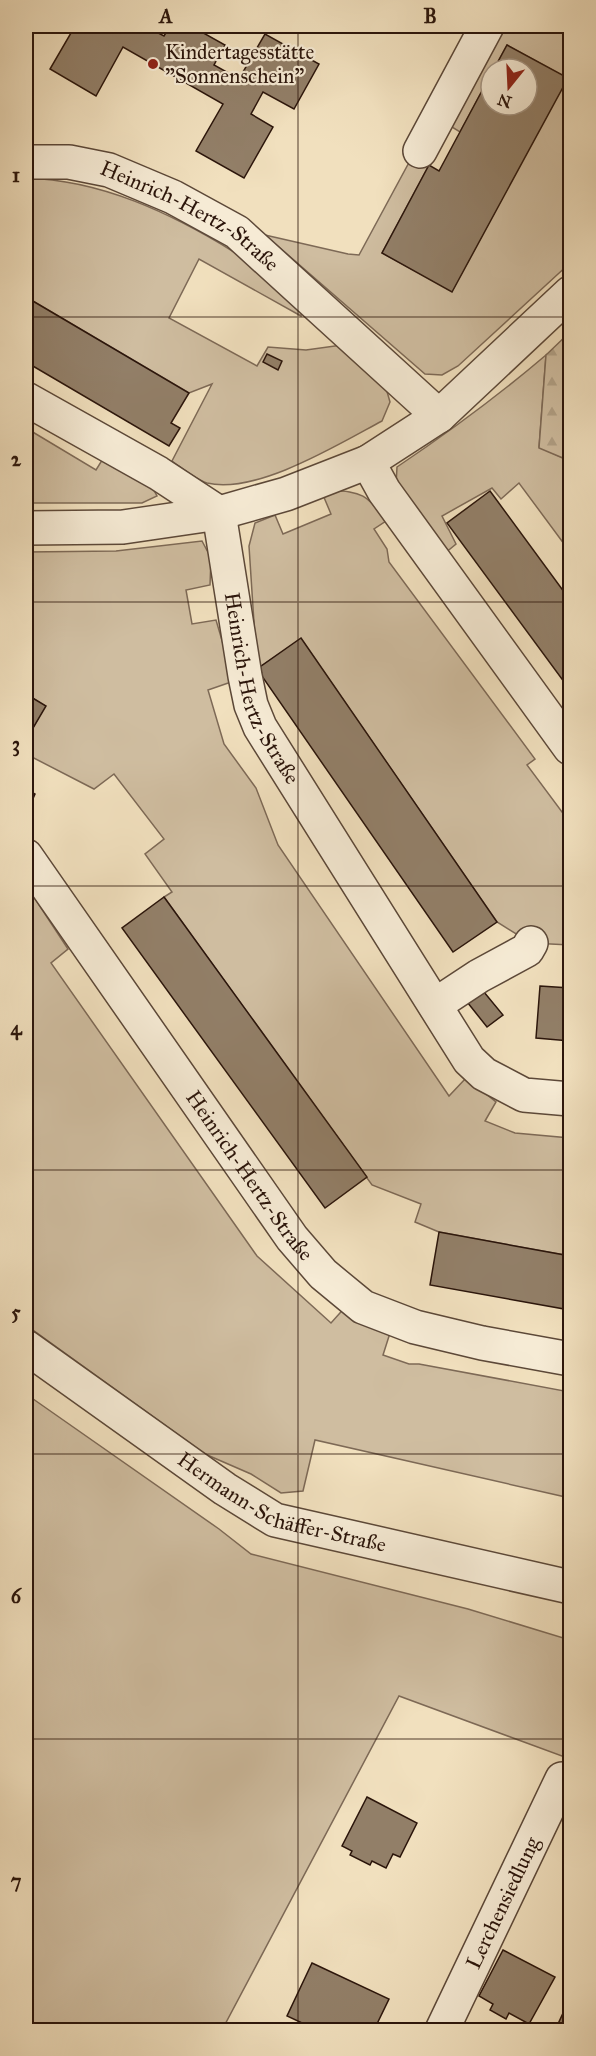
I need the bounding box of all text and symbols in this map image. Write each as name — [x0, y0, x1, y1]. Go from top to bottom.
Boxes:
text: A — [157, 4, 173, 28]
text: B — [423, 4, 437, 28]
place label: Kindertagesstätte "Sonnenschein" — [165, 39, 315, 89]
marker: Kindertagesstätte "Sonnenschein" — [146, 57, 160, 71]
north arrow — [479, 57, 539, 117]
text: N — [495, 90, 514, 112]
street label: Heinrich-Hertz-Straße — [96, 155, 285, 277]
text: 1 — [12, 163, 20, 187]
text: 2 — [11, 447, 22, 471]
street label: Heinrich-Hertz-Straße — [219, 590, 306, 789]
text: 3 — [12, 732, 20, 757]
text: 4 — [10, 1016, 22, 1041]
street label: Heinrich-Hertz-Straße — [180, 1085, 319, 1266]
text: 5 — [11, 1300, 21, 1324]
street label: Hermann-Schäffer-Straße — [172, 1446, 389, 1558]
text: 6 — [11, 1584, 23, 1608]
street label: Lerchensiedlung — [460, 1832, 546, 1973]
text: 7 — [11, 1869, 22, 1893]

